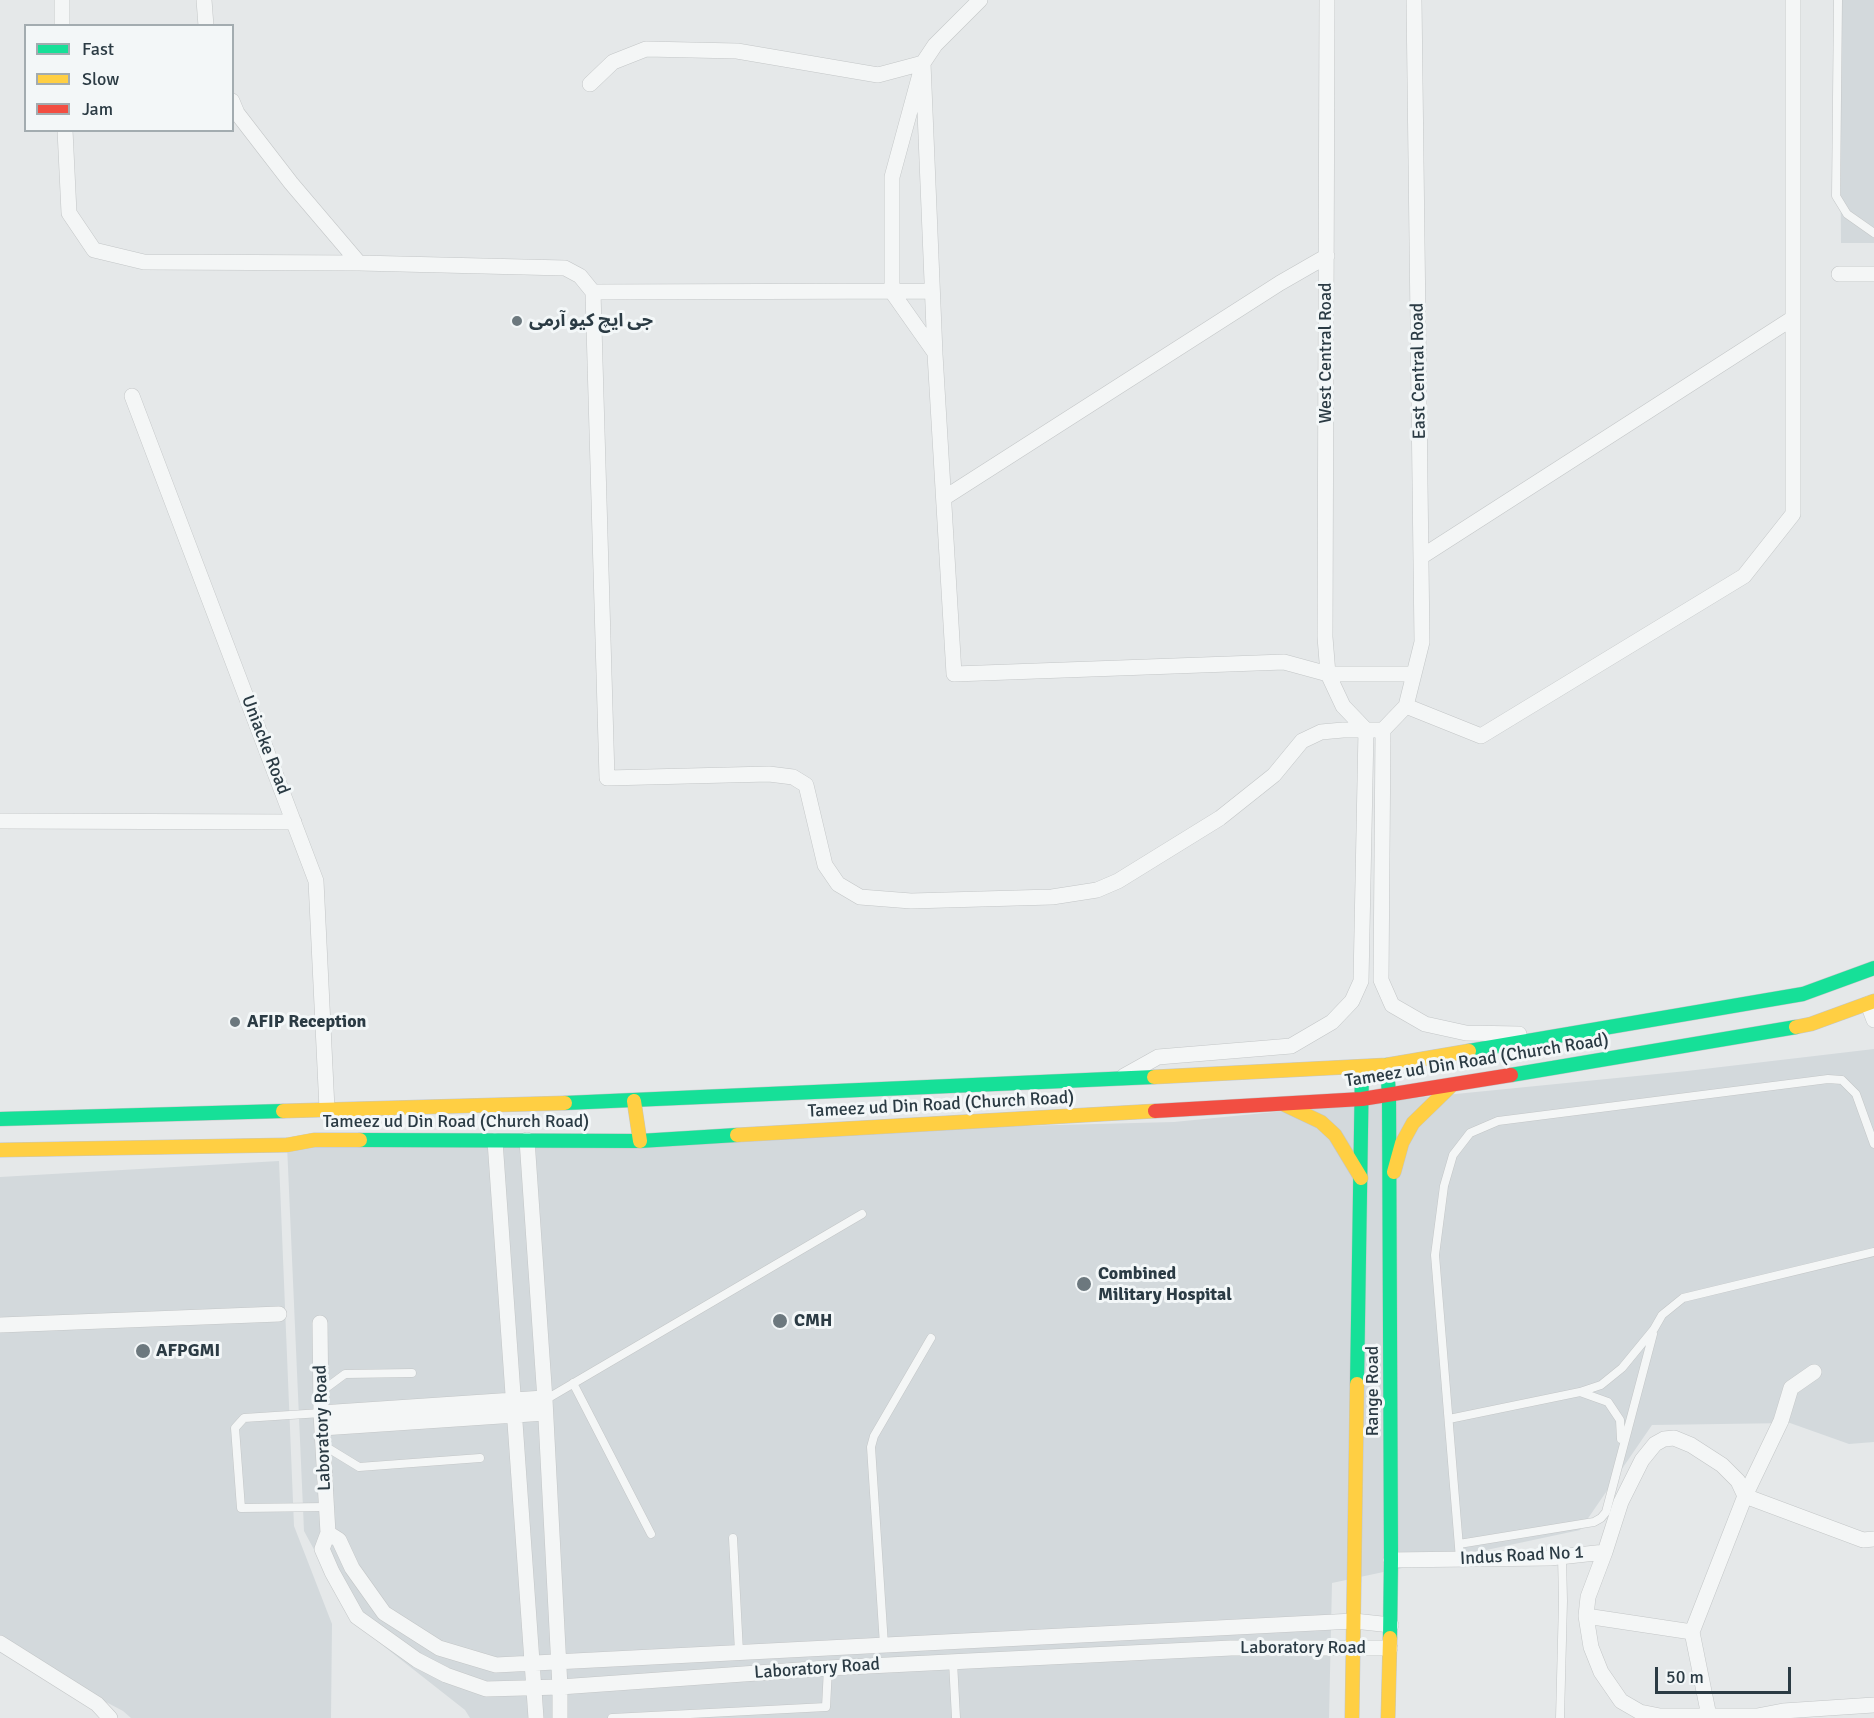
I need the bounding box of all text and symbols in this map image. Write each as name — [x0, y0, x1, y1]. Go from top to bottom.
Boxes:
legend — [24, 24, 234, 132]
text: Fast — [82, 38, 114, 60]
text: Slow — [82, 68, 119, 90]
text: Jam — [82, 98, 113, 120]
street label: West Central Road — [1315, 283, 1337, 423]
street label: East Central Road — [1407, 303, 1431, 439]
place label: جی ایچ کیو آرمی — [529, 310, 653, 332]
marker: جی ایچ کیو آرمی — [510, 314, 524, 328]
street label: Uniacke Road — [236, 692, 294, 798]
place label: AFIP Reception — [247, 1011, 366, 1033]
marker: AFIP Reception — [228, 1015, 242, 1029]
street label: Tameez ud Din Road (Church Road) — [1344, 1029, 1610, 1093]
street label: Tameez ud Din Road (Church Road) — [807, 1087, 1075, 1123]
street label: Tameez ud Din Road (Church Road) — [323, 1111, 589, 1133]
place label: Combined Military Hospital — [1098, 1263, 1232, 1306]
marker: Combined Military Hospital — [1075, 1275, 1093, 1293]
place label: CMH — [794, 1310, 832, 1332]
marker: CMH — [771, 1312, 789, 1330]
place label: AFPGMI — [156, 1340, 220, 1362]
marker: AFPGMI — [134, 1342, 152, 1360]
street label: Range Road — [1362, 1346, 1384, 1436]
street label: Laboratory Road — [310, 1365, 336, 1491]
street label: Indus Road No 1 — [1459, 1542, 1585, 1570]
street label: Laboratory Road — [1240, 1637, 1366, 1659]
street label: Laboratory Road — [753, 1654, 881, 1684]
scale bar — [1658, 1655, 1794, 1693]
text: 50 m — [1666, 1666, 1704, 1688]

